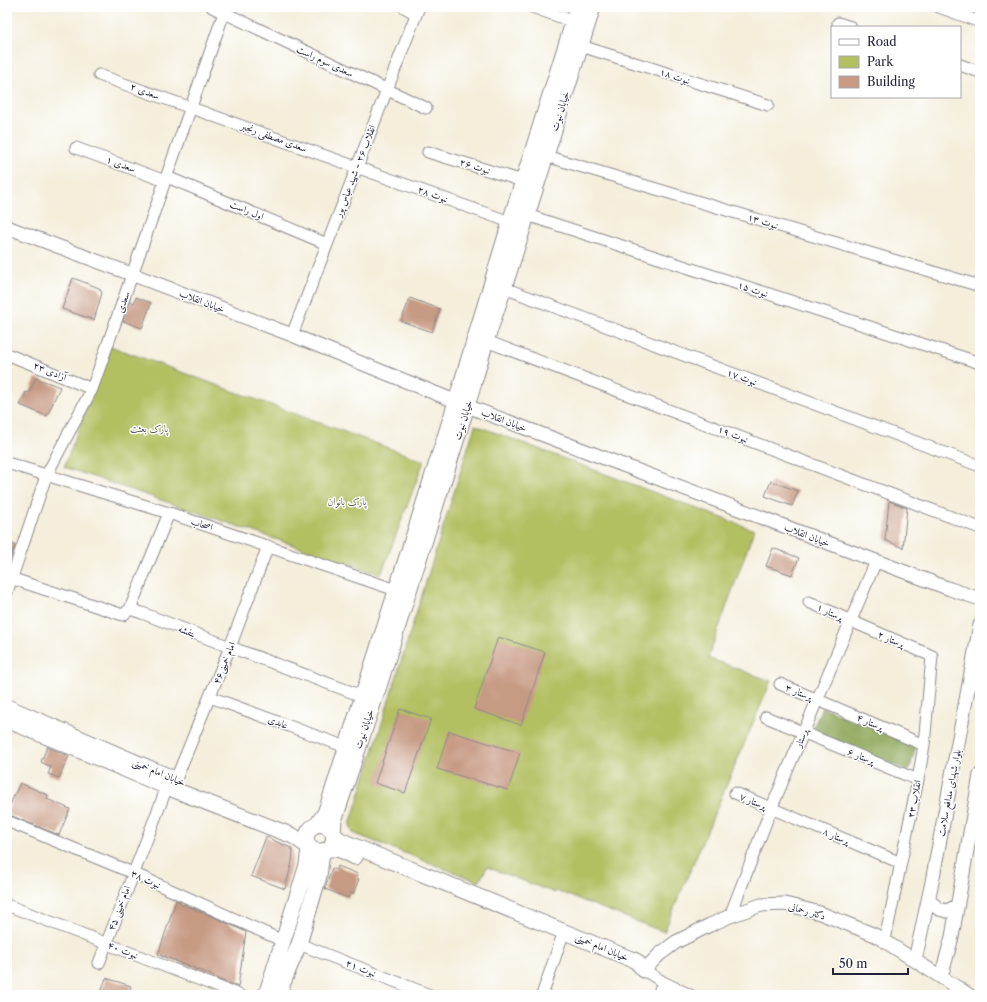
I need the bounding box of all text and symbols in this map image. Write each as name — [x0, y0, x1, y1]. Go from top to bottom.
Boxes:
legend — [831, 26, 961, 98]
text: Road — [867, 34, 897, 49]
street label: سعدی سوم راست — [293, 42, 356, 83]
text: Park — [867, 54, 894, 69]
street label: نبوت ۱۸ — [658, 65, 692, 87]
text: Building — [867, 74, 915, 89]
street label: سعدی ۲ — [129, 80, 162, 102]
street label: خیابان نبوت — [548, 89, 572, 133]
street label: سعدی مصطفی رنجبر — [238, 119, 309, 156]
street label: انقلاب ۲۶ - شهید عباس پور — [331, 123, 379, 220]
street label: سعدی ۱ — [105, 153, 138, 175]
street label: نبوت ۲۶ — [458, 155, 492, 177]
street label: نبوت ۲۸ — [416, 183, 450, 206]
street label: اول راست — [228, 197, 266, 223]
street label: نبوت ۱۳ — [746, 210, 780, 232]
street label: نبوت ۱۵ — [736, 278, 770, 300]
street label: خیابان انقلاب — [177, 286, 227, 316]
street label: سعدی — [113, 289, 133, 314]
street label: آزادی ۲۳ — [31, 358, 70, 384]
street label: نبوت ۱۷ — [725, 366, 759, 389]
street label: خیابان نبوت — [451, 398, 475, 442]
street label: خیابان انقلاب — [479, 405, 529, 435]
park label: پارک بعثت — [130, 422, 169, 436]
street label: نبوت ۱۹ — [716, 422, 750, 446]
park label: پارک بانوان — [328, 495, 368, 509]
street label: اصحاب — [189, 514, 215, 534]
street label: خیابان انقلاب — [782, 520, 832, 550]
street label: پرستار ۱ — [815, 600, 846, 624]
street label: بنفشه — [177, 622, 197, 640]
street label: پرستار ۲ — [876, 628, 907, 651]
street label: امام خمینی۴۶ — [210, 640, 241, 687]
street label: پرستار ۳ — [784, 681, 815, 704]
street label: خیابان نبوت — [351, 708, 377, 750]
street label: پرستار ۴ — [855, 711, 886, 734]
street label: عابدی — [266, 712, 290, 732]
street label: پرستار — [791, 726, 811, 750]
street label: پرستار ۶ — [846, 745, 877, 768]
street label: بلوار شهدای مدافع سلامت — [934, 748, 967, 838]
street label: خیابان امام خمینی — [129, 755, 188, 792]
street label: انقلاب ۲۳ — [904, 779, 924, 819]
street label: پرستار ۷ — [738, 790, 769, 813]
street label: پرستار ۸ — [821, 825, 852, 848]
street label: نبوت ۳۸ — [129, 867, 163, 891]
street label: امام خمینی ۴۵ — [105, 884, 136, 933]
street label: دکتر رحمانی — [787, 899, 827, 923]
street label: خیابان امام خمینی — [572, 930, 631, 967]
street label: نبوت ۴۰ — [106, 938, 140, 962]
scale bar — [833, 950, 908, 976]
street label: نبوت ۲۱ — [344, 956, 378, 980]
text: 50 m — [839, 956, 868, 971]

